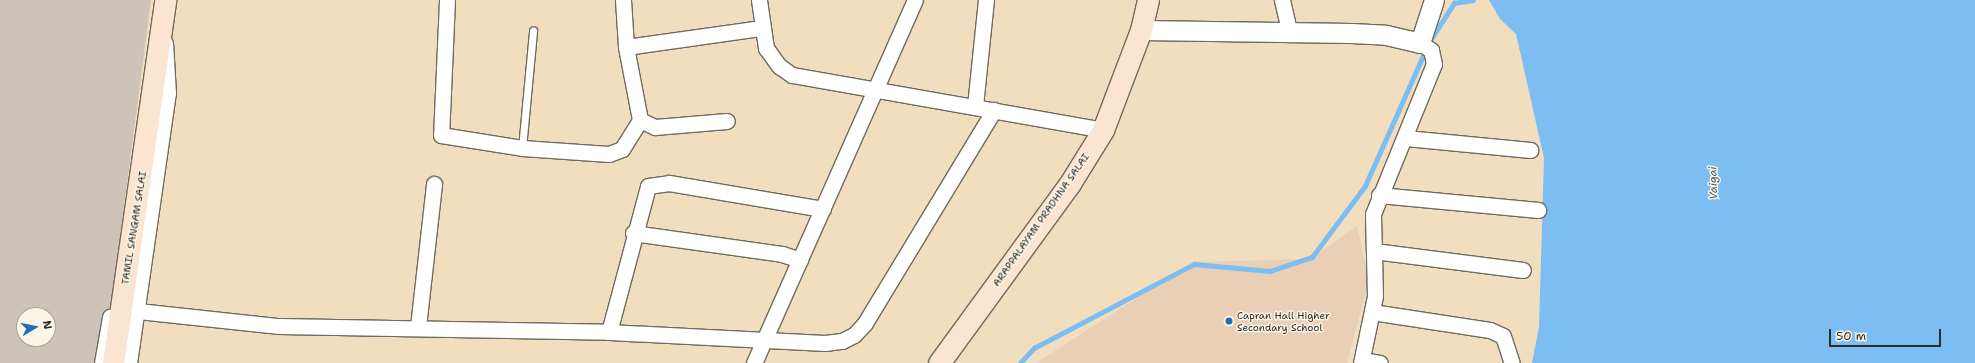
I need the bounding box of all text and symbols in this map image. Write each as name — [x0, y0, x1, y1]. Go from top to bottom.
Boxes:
street label: ARAPPALAYAM PRADHNA SALAI — [990, 151, 1092, 289]
water label: Vaigai — [1707, 166, 1721, 200]
street label: TAMIL SANGAM SALAI — [119, 170, 149, 286]
north arrow — [16, 307, 56, 347]
place label: Capran Hall Higher Secondary School — [1237, 309, 1330, 332]
marker: Capran Hall Higher Secondary School — [1224, 316, 1234, 326]
text: N — [39, 319, 55, 331]
scale bar — [1831, 321, 1943, 347]
text: 50 m — [1836, 328, 1866, 344]

